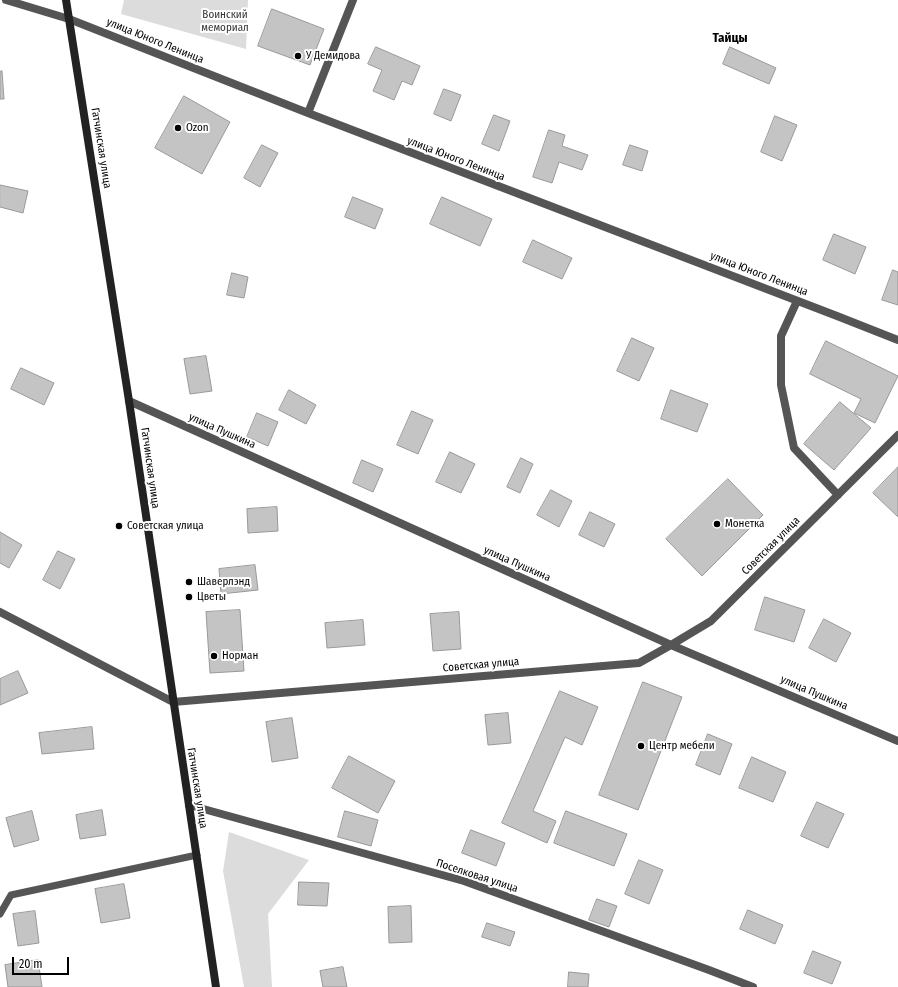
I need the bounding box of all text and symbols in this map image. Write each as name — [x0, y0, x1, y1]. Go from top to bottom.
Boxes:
park label: Воинский мемориал — [201, 8, 249, 34]
street label: улица Юного Ленинца — [104, 15, 206, 67]
district label: Тайцы — [712, 30, 748, 46]
place label: У Демидова — [306, 49, 360, 63]
marker: У Демидова — [293, 51, 303, 61]
street label: Гатчинская улица — [88, 107, 114, 189]
place label: Ozon — [186, 121, 209, 135]
marker: Ozon — [173, 123, 183, 133]
street label: улица Юного Ленинца — [405, 134, 507, 184]
street label: улица Юного Ленинца — [708, 249, 810, 299]
street label: улица Пушкина — [186, 410, 258, 452]
street label: Гатчинская улица — [138, 427, 162, 509]
street label: Советская улица — [739, 514, 803, 578]
place label: Монетка — [725, 517, 765, 531]
place label: Советская улица — [127, 519, 204, 533]
marker: Монетка — [712, 519, 722, 529]
marker: Советская улица — [114, 521, 124, 531]
street label: улица Пушкина — [481, 543, 553, 585]
place label: Шаверлэнд — [197, 575, 250, 589]
marker: Шаверлэнд — [184, 577, 194, 587]
place label: Цветы — [197, 590, 226, 604]
marker: Цветы — [184, 592, 194, 602]
place label: Норман — [222, 649, 258, 663]
marker: Норман — [209, 651, 219, 661]
street label: Советская улица — [442, 655, 520, 675]
street label: улица Пушкина — [778, 673, 850, 713]
place label: Центр мебели — [649, 739, 715, 753]
marker: Центр мебели — [636, 741, 646, 751]
street label: Гатчинская улица — [184, 747, 210, 829]
street label: Поселковая улица — [434, 857, 520, 895]
scale bar — [14, 949, 71, 975]
text: 20 m — [19, 957, 43, 971]

